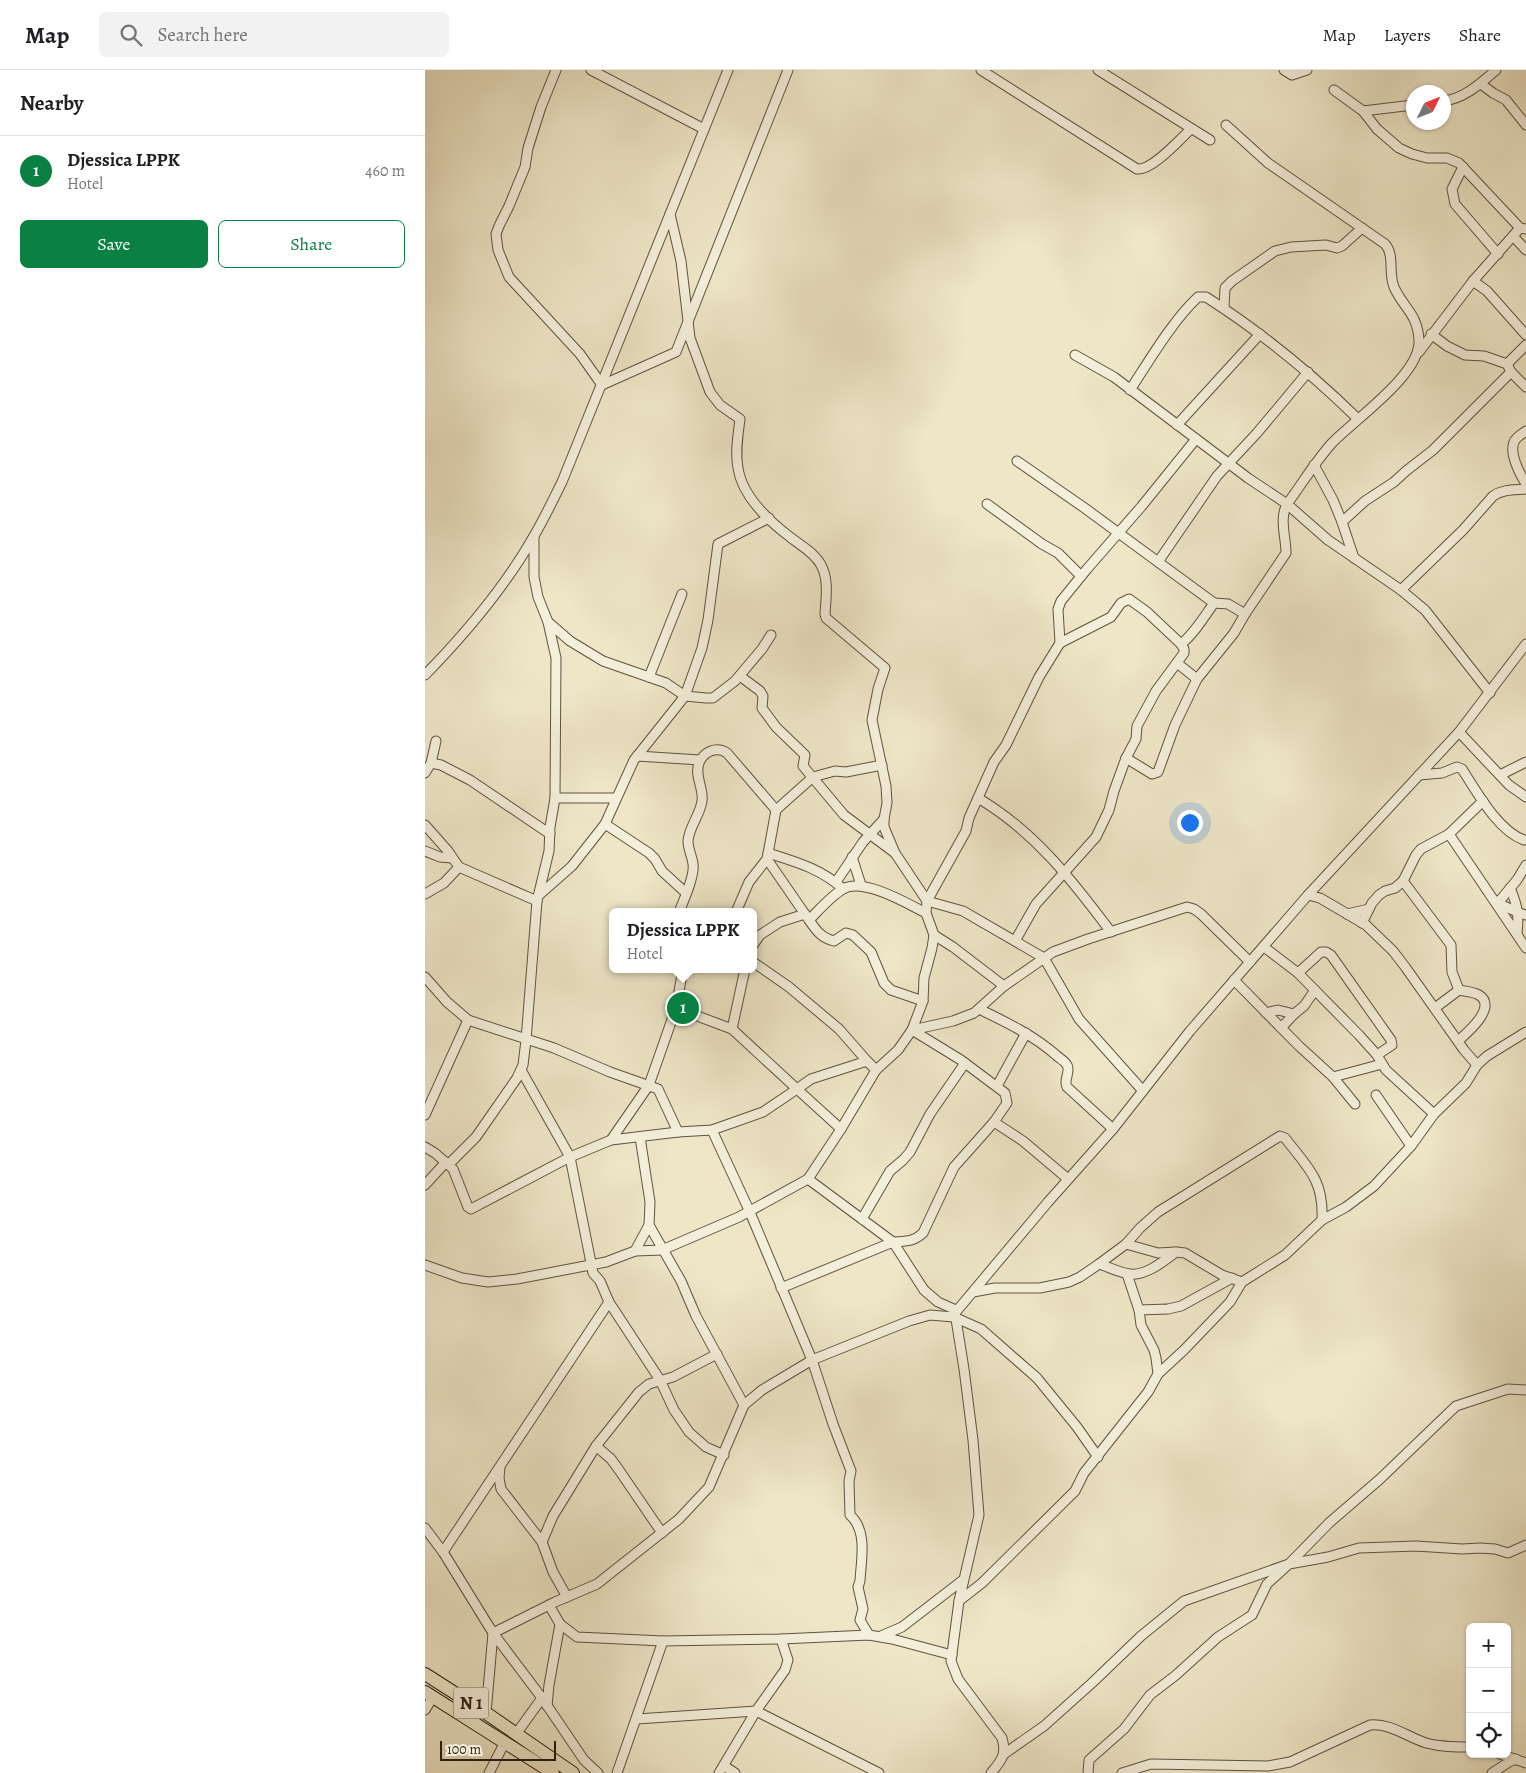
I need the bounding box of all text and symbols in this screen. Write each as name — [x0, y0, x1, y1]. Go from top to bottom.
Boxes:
search box — [99, 12, 449, 57]
text: Map — [25, 19, 69, 51]
icon: search — [117, 21, 145, 49]
text: Search here — [157, 22, 248, 48]
text: Map — [1323, 23, 1356, 47]
text: Layers — [1384, 23, 1431, 47]
text: Share — [1459, 23, 1501, 47]
north arrow — [1406, 85, 1451, 130]
text: Nearby — [20, 89, 83, 117]
text: Djessica LPPK — [67, 147, 180, 173]
text: 1 — [33, 160, 39, 182]
text: 460 m — [365, 160, 405, 182]
text: Hotel — [67, 173, 103, 195]
button: Save — [20, 220, 208, 268]
button: Share — [218, 220, 405, 268]
your location — [1177, 810, 1203, 836]
popup — [609, 908, 757, 973]
text: Djessica LPPK — [627, 917, 739, 943]
text: Hotel — [627, 943, 663, 965]
pin: 1 — [667, 989, 699, 1027]
map controls — [1466, 1623, 1511, 1758]
button: + — [1466, 1623, 1511, 1668]
button: − — [1466, 1668, 1511, 1713]
road number: N 1 — [453, 1688, 489, 1719]
button: locate — [1466, 1713, 1511, 1758]
scale bar — [440, 1738, 556, 1761]
text: 100 m — [447, 1740, 481, 1759]

